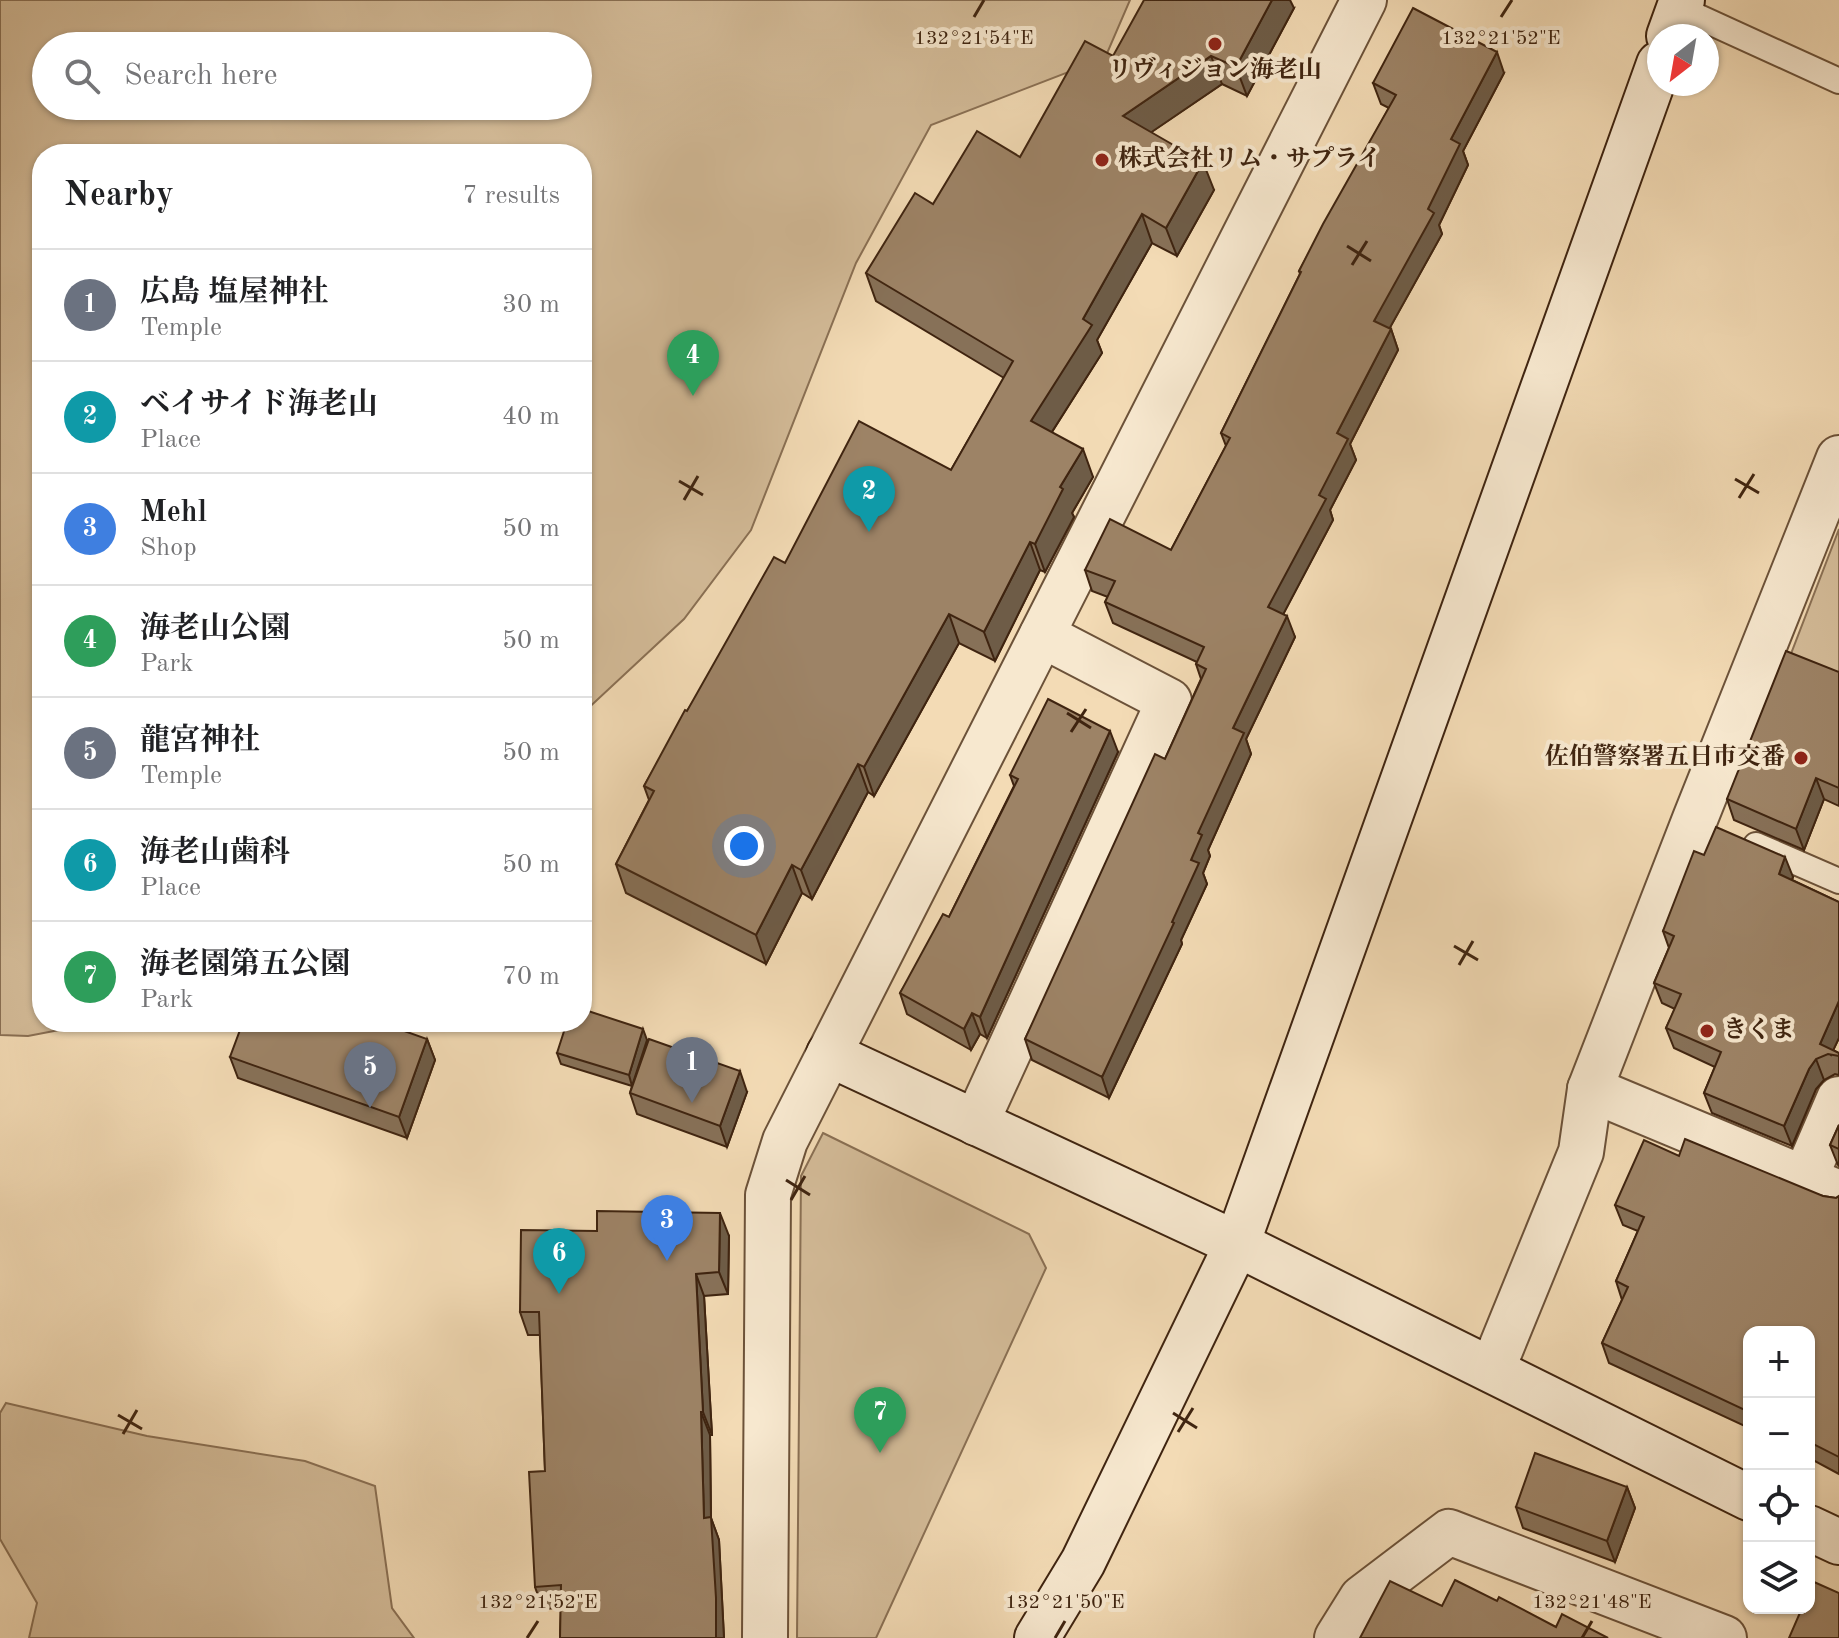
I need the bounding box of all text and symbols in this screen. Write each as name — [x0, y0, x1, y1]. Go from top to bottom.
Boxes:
north arrow — [1647, 24, 1719, 96]
text: 132°21'54"E — [914, 29, 1034, 49]
text: 132°21'52"E — [1441, 29, 1561, 49]
search box — [32, 32, 592, 120]
marker: リヴィジョン海老山 — [1206, 35, 1224, 53]
icon: search — [60, 54, 104, 98]
place label: リヴィジョン海老山 — [1108, 56, 1322, 83]
text: Search here — [124, 61, 278, 91]
place label: 株式会社リム・サプライ — [1118, 145, 1381, 172]
marker: 株式会社リム・サプライ — [1093, 151, 1111, 169]
text: Nearby — [64, 179, 174, 213]
text: 7 results — [462, 183, 560, 209]
text: 広島 塩屋神社 — [140, 278, 328, 308]
text: 1 — [82, 292, 98, 318]
text: 30 m — [502, 292, 560, 318]
text: Temple — [140, 315, 222, 341]
pin: 4 — [667, 330, 719, 396]
text: ベイサイド海老山 — [140, 390, 378, 420]
text: 2 — [82, 404, 98, 430]
text: 40 m — [502, 404, 560, 430]
text: Place — [140, 427, 201, 453]
pin: 2 — [843, 466, 895, 532]
text: Mehl — [140, 498, 207, 528]
text: 3 — [82, 516, 98, 542]
text: 50 m — [502, 516, 560, 542]
text: Shop — [140, 535, 197, 561]
text: 海老山公園 — [140, 614, 290, 644]
text: 4 — [82, 628, 98, 654]
text: 50 m — [502, 628, 560, 654]
text: Park — [140, 651, 194, 677]
text: 龍宮神社 — [140, 726, 260, 756]
text: 5 — [82, 740, 98, 766]
text: 50 m — [502, 740, 560, 766]
place label: 佐伯警察署五日市交番 — [1545, 743, 1785, 770]
marker: 佐伯警察署五日市交番 — [1792, 749, 1810, 767]
text: Temple — [140, 763, 222, 789]
your location — [724, 826, 764, 866]
text: 海老山歯科 — [140, 838, 290, 868]
text: 6 — [82, 852, 98, 878]
text: 50 m — [502, 852, 560, 878]
text: Place — [140, 875, 201, 901]
text: 海老園第五公園 — [140, 950, 350, 980]
text: 7 — [82, 964, 98, 990]
text: 70 m — [502, 964, 560, 990]
text: Park — [140, 987, 194, 1013]
place label: きくま — [1723, 1017, 1795, 1043]
marker: きくま — [1698, 1022, 1716, 1040]
pin: 1 — [666, 1037, 718, 1103]
pin: 5 — [344, 1042, 396, 1108]
pin: 3 — [641, 1195, 693, 1261]
pin: 6 — [533, 1228, 585, 1294]
map controls — [1743, 1326, 1815, 1614]
button: + — [1743, 1326, 1815, 1398]
pin: 7 — [854, 1387, 906, 1453]
button: − — [1743, 1398, 1815, 1470]
button: locate — [1743, 1470, 1815, 1542]
button: layers — [1743, 1542, 1815, 1614]
text: 132°21'52"E — [478, 1593, 598, 1613]
text: 132°21'50"E — [1005, 1593, 1125, 1613]
text: 132°21'48"E — [1532, 1593, 1652, 1613]

